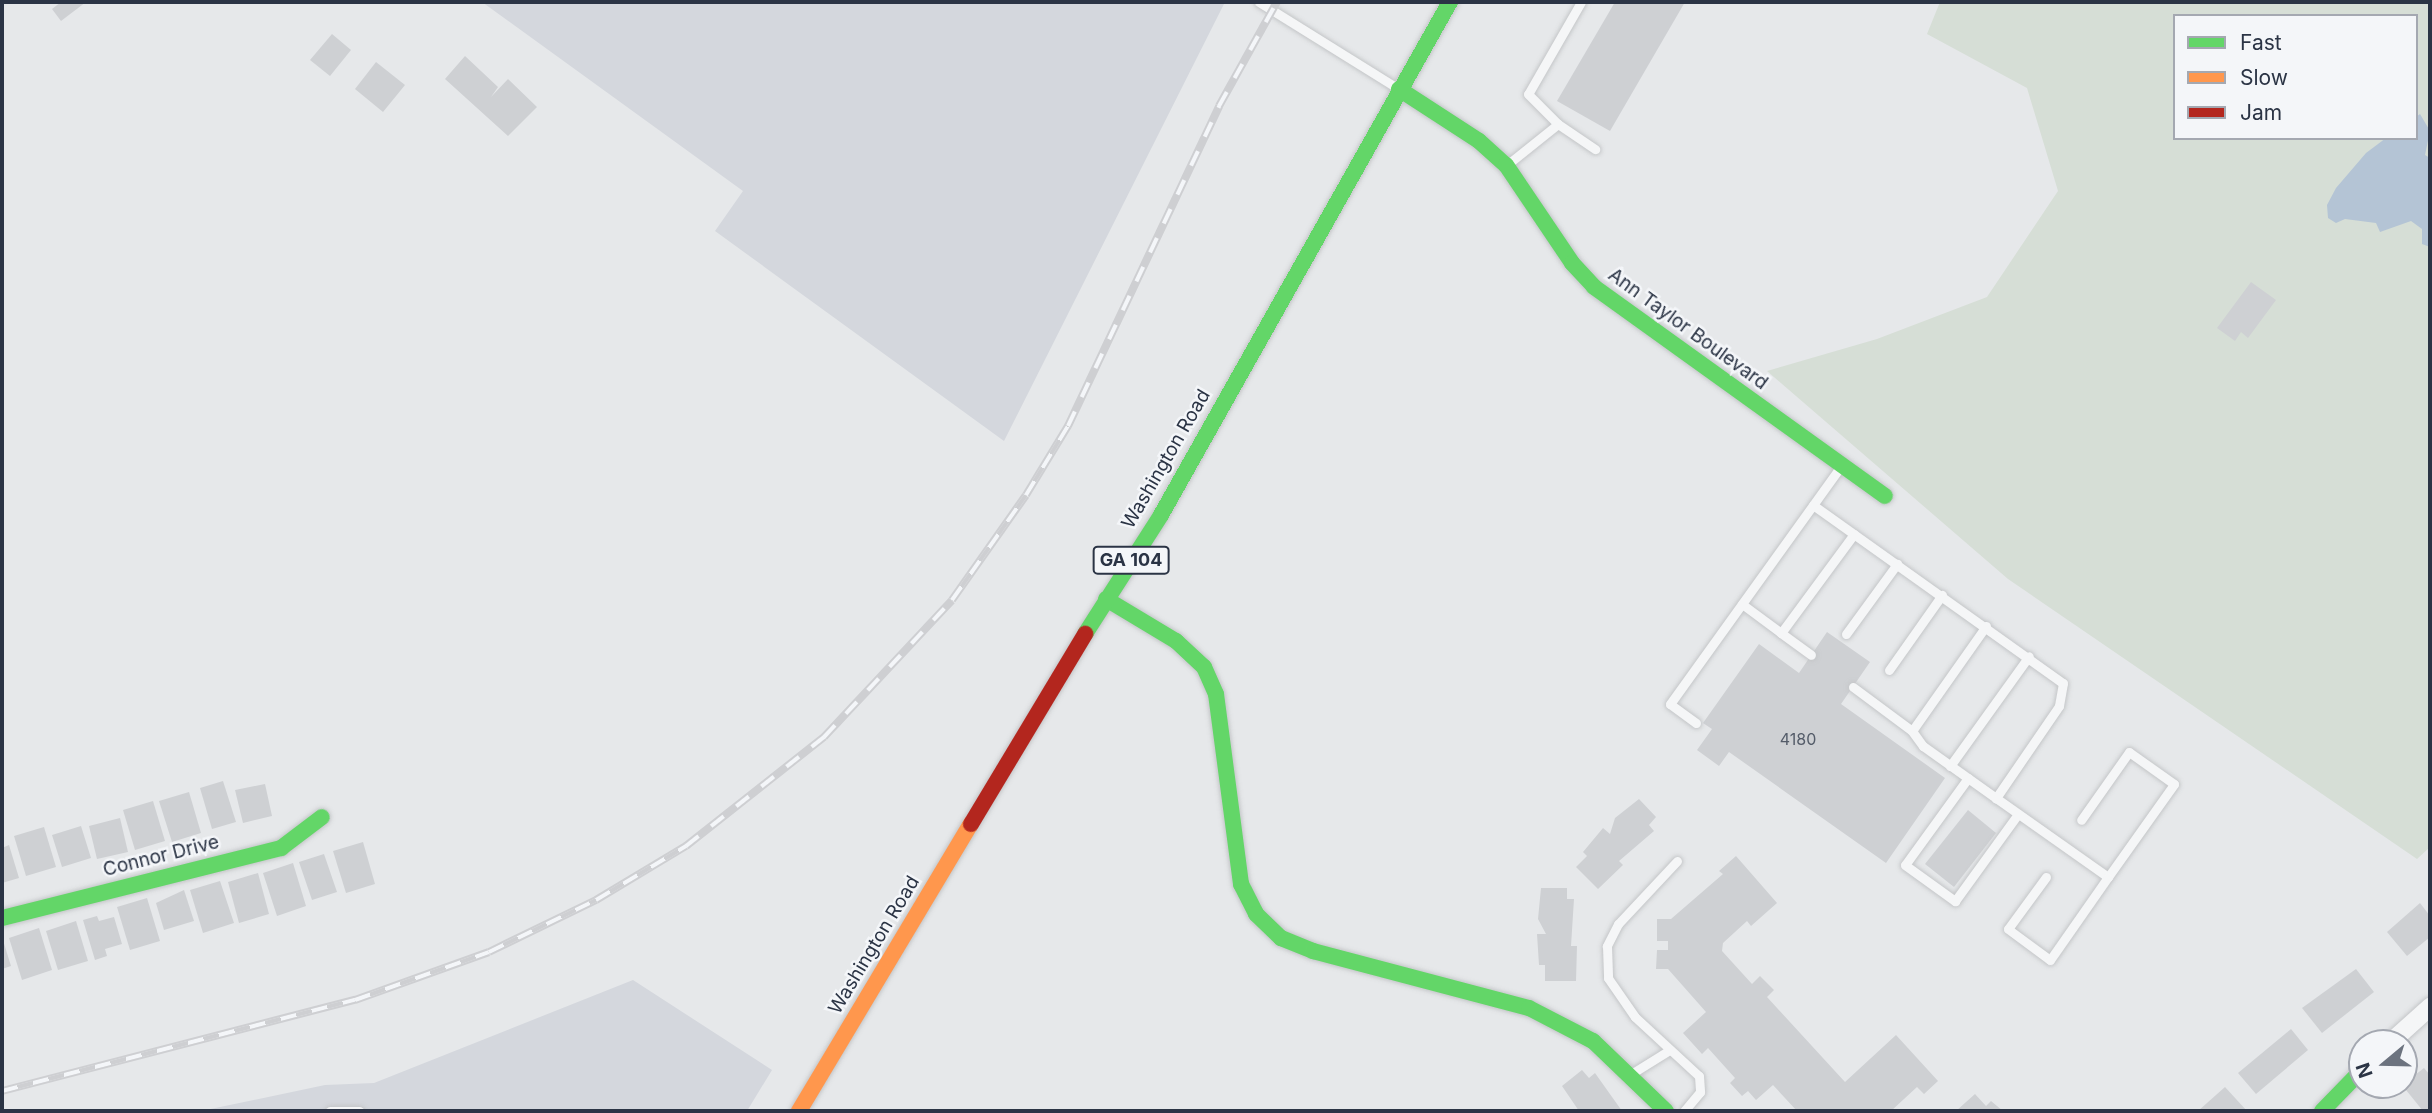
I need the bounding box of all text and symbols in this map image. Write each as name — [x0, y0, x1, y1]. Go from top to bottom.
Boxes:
legend — [2173, 14, 2418, 140]
text: Fast — [2240, 30, 2282, 55]
text: Slow — [2240, 65, 2288, 90]
text: Jam — [2240, 100, 2282, 125]
street label: Ann Taylor Boulevard — [1604, 263, 1772, 395]
street label: Washington Road — [1117, 385, 1215, 533]
road number: GA 104 — [1092, 546, 1170, 574]
house number: 4180 — [1780, 729, 1816, 749]
street label: Connor Drive — [101, 831, 221, 881]
street label: Washington Road — [824, 872, 924, 1018]
north arrow — [2348, 1029, 2418, 1099]
text: N — [2351, 1060, 2378, 1081]

